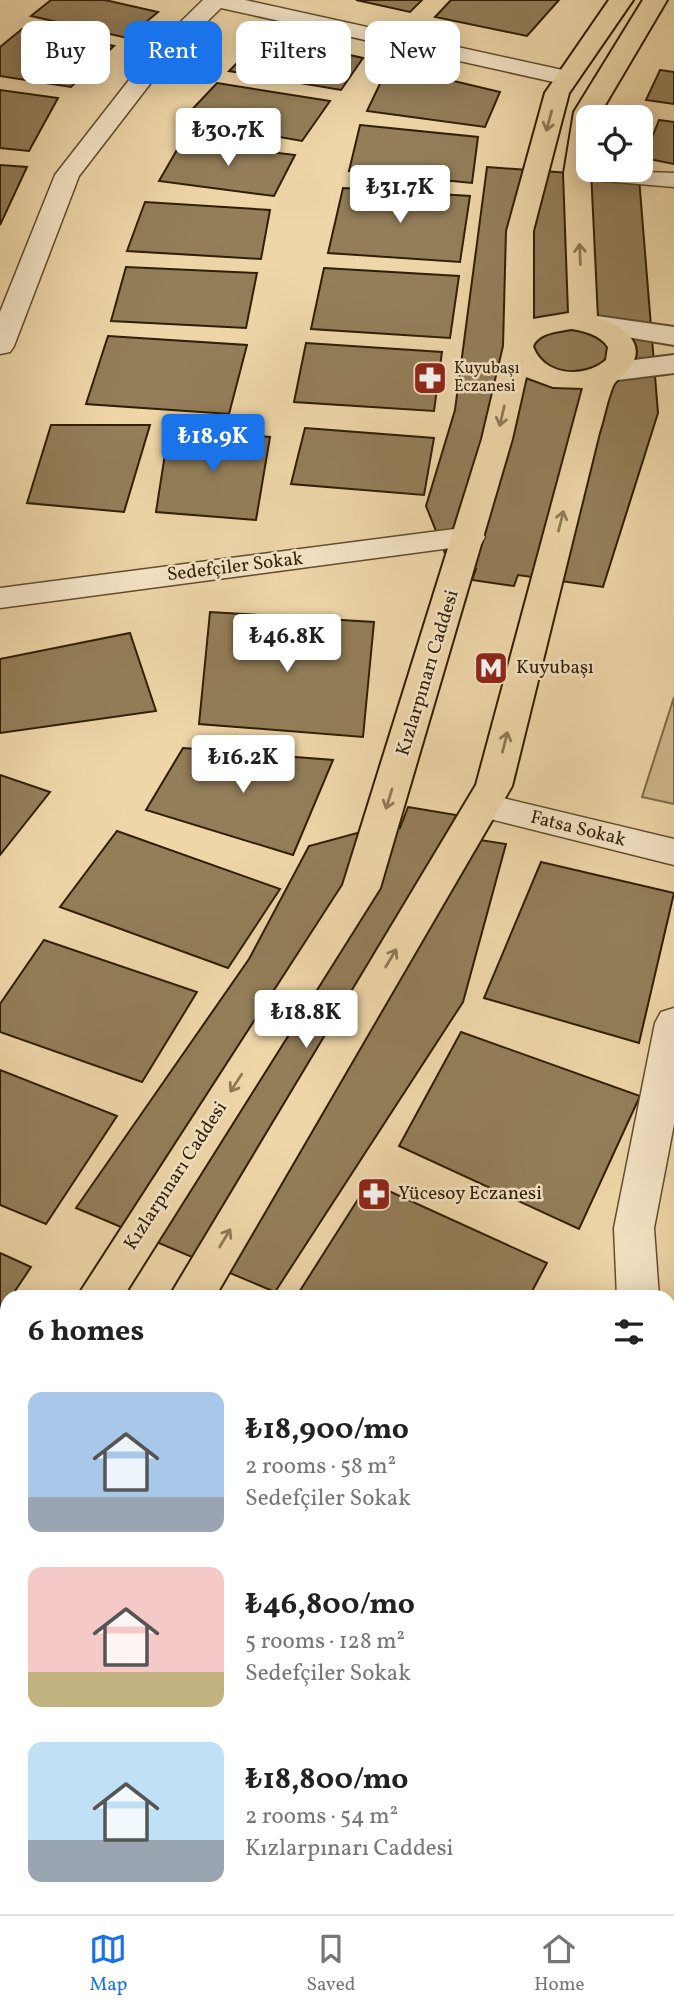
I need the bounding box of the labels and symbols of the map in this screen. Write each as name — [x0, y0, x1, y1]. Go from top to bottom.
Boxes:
pin: ₺30.7K — [171, 108, 285, 168]
one-way arrow — [542, 109, 555, 132]
pin: ₺31.7K — [343, 166, 457, 225]
one-way arrow — [573, 243, 586, 266]
place label: Kuyubaşı Eczanesi — [454, 358, 520, 398]
pharmacy icon: Kuyubaşı Eczanesi — [411, 359, 449, 397]
one-way arrow — [495, 405, 508, 427]
pin: ₺18.9K — [156, 414, 270, 474]
one-way arrow — [555, 511, 568, 533]
street label: Sedefçiler Sokak — [165, 546, 305, 588]
street label: Kızlarpınarı Caddesi — [390, 587, 466, 759]
pin: ₺46.8K — [230, 614, 344, 674]
metro station icon: Kuyubaşı — [472, 649, 510, 687]
place label: Kuyubaşı — [516, 655, 594, 681]
one-way arrow — [499, 731, 512, 754]
pin: ₺16.2K — [186, 736, 300, 795]
one-way arrow — [381, 787, 394, 809]
street label: Fatsa Sokak — [528, 805, 628, 853]
one-way arrow — [385, 948, 399, 968]
pin: ₺18.8K — [249, 990, 363, 1050]
one-way arrow — [228, 1073, 242, 1093]
street label: Kızlarpınarı Caddesi — [118, 1096, 234, 1255]
pharmacy icon: Yücesoy Eczanesi — [355, 1175, 393, 1213]
place label: Yücesoy Eczanesi — [398, 1181, 542, 1207]
one-way arrow — [219, 1229, 233, 1249]

